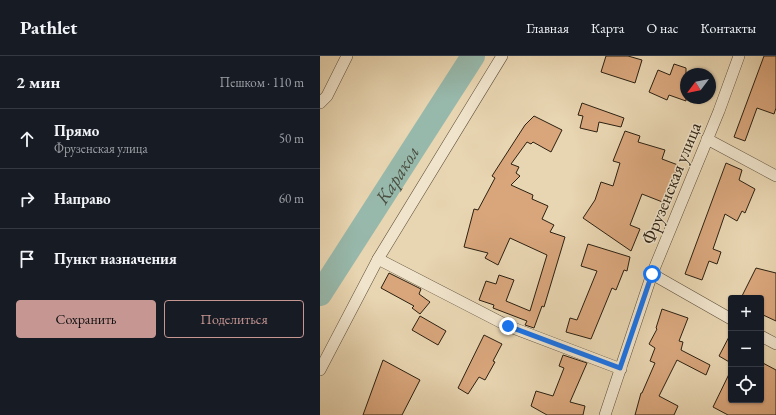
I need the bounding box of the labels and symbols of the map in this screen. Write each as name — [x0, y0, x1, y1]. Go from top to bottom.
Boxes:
north arrow — [680, 68, 716, 104]
street label: Фрузенская улица — [636, 118, 706, 247]
water label: Каракол — [368, 141, 425, 209]
route start — [643, 265, 661, 283]
route end — [499, 317, 517, 335]

